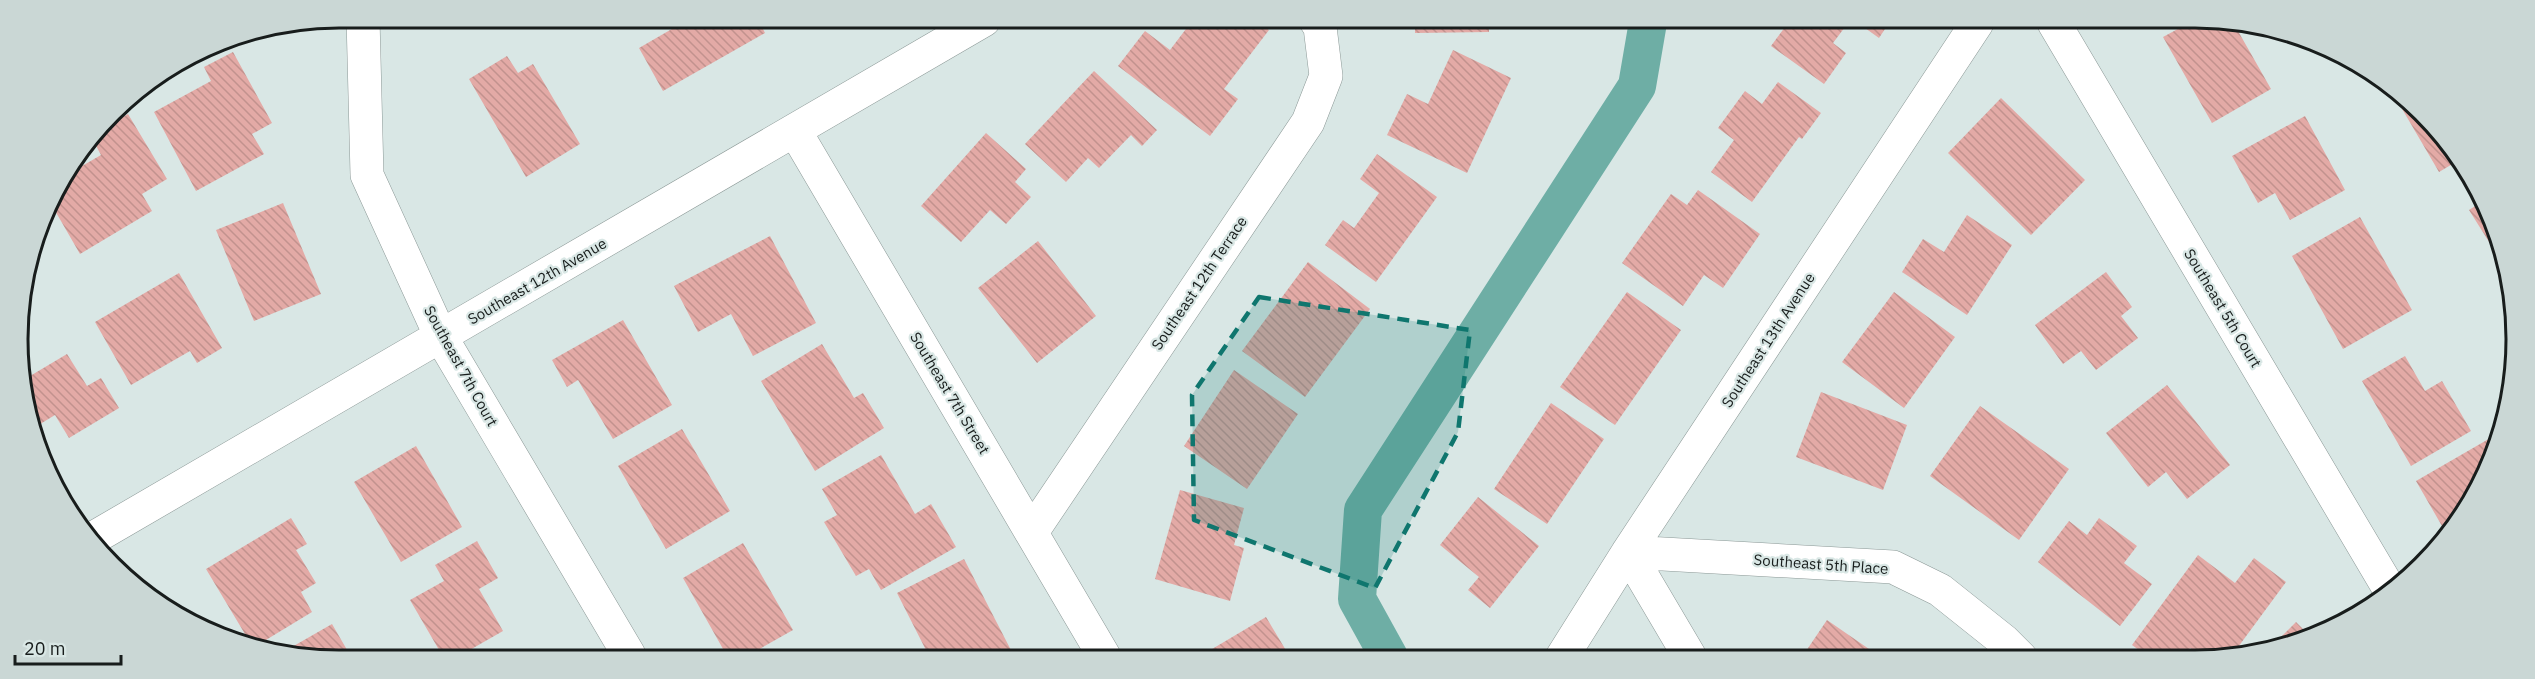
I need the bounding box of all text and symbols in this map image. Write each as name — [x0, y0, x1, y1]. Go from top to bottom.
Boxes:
street label: Southeast 12th Terrace — [1147, 212, 1251, 354]
street label: Southeast 12th Avenue — [464, 233, 610, 329]
street label: Southeast 5th Court — [2180, 245, 2266, 371]
street label: Southeast 13th Avenue — [1717, 269, 1819, 411]
street label: Southeast 7th Court — [420, 302, 502, 430]
street label: Southeast 7th Street — [906, 328, 994, 458]
street label: Southeast 5th Place — [1753, 550, 1889, 578]
scale bar — [15, 628, 122, 666]
text: 20 m — [24, 637, 66, 660]

